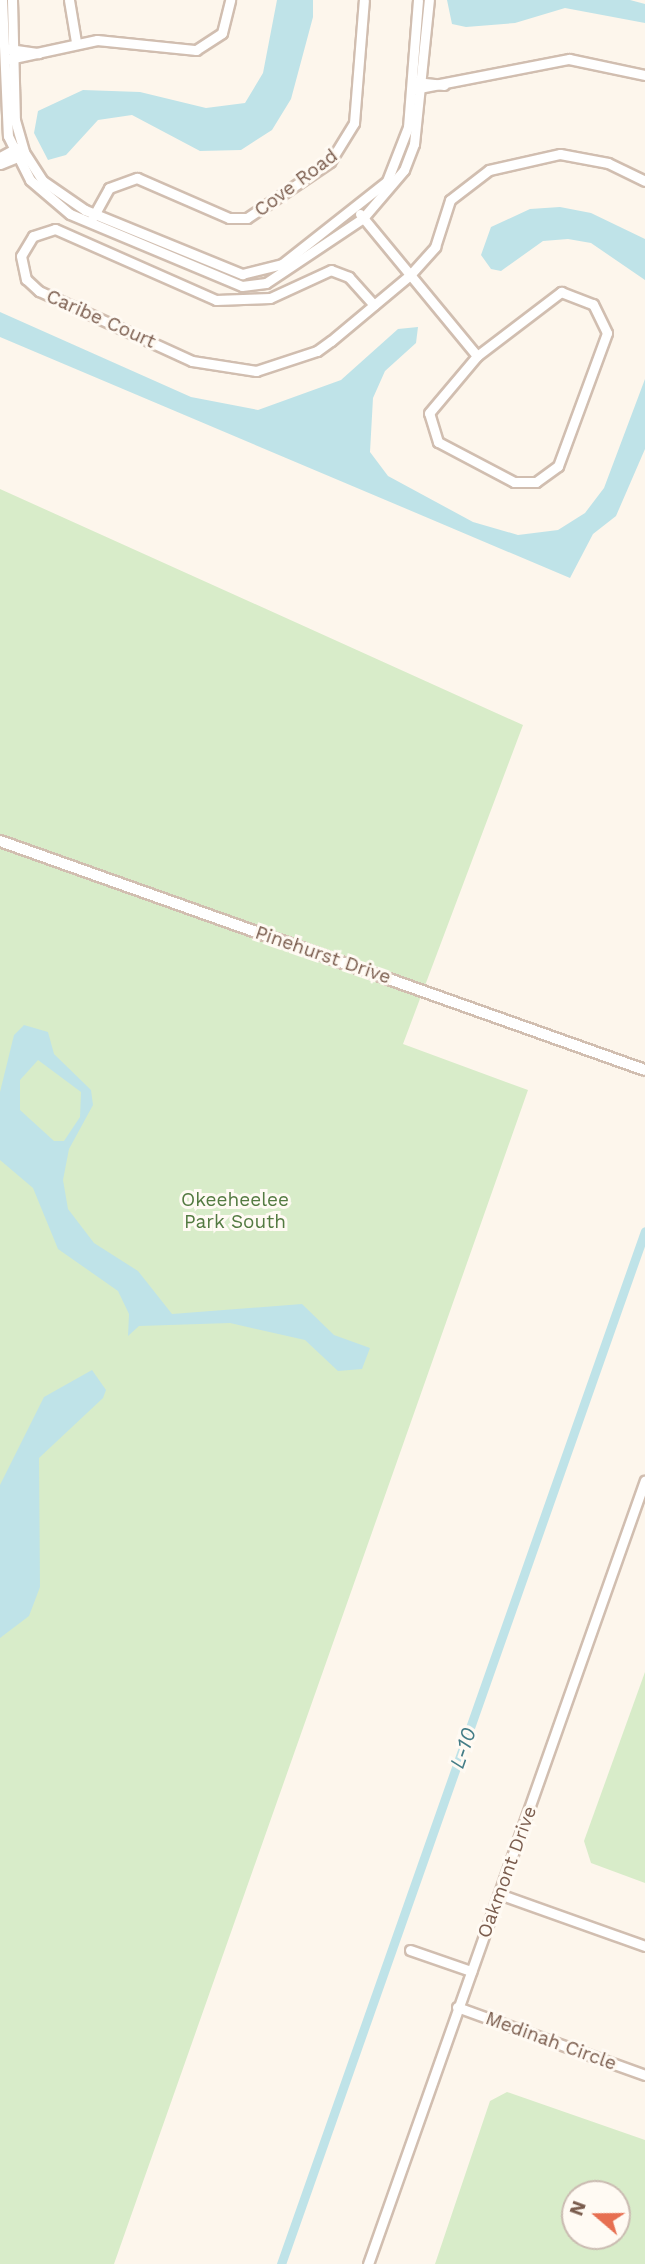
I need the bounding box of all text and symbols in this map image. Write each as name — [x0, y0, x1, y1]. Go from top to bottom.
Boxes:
street label: Cove Road — [250, 144, 342, 222]
street label: Caribe Court — [43, 285, 159, 353]
street label: Pinehurst Drive — [252, 921, 394, 989]
park label: Okeeheelee Park South — [181, 1189, 289, 1233]
water label: L-10 — [444, 1724, 482, 1772]
street label: Oakmont Drive — [473, 1803, 541, 1941]
street label: Medinah Circle — [482, 2007, 620, 2075]
north arrow — [561, 2180, 631, 2250]
text: N — [564, 2198, 591, 2219]

